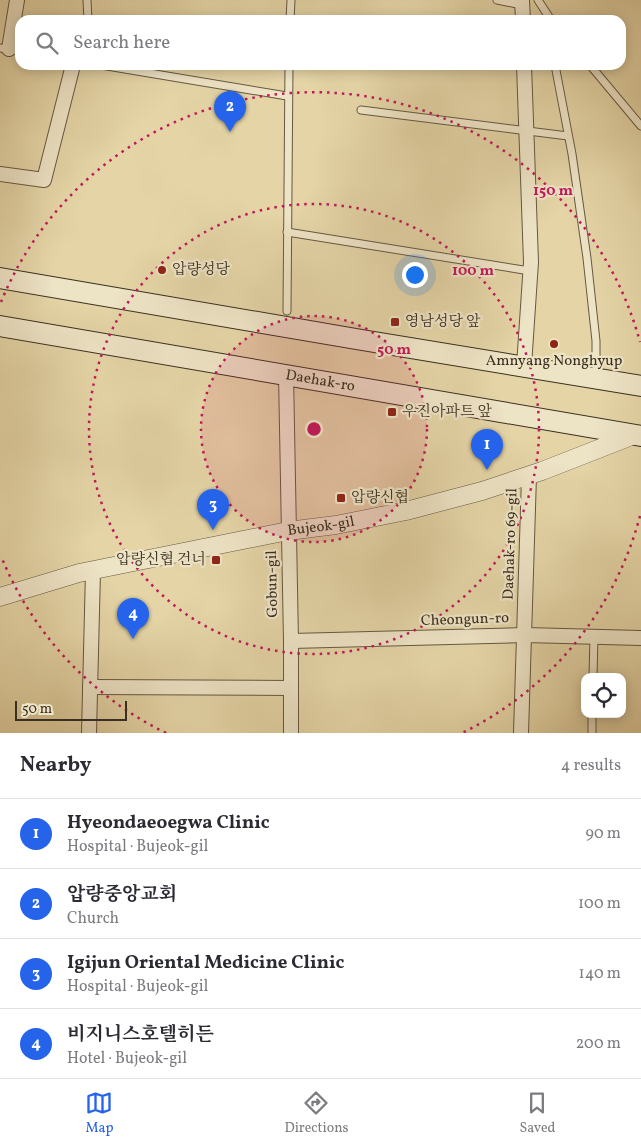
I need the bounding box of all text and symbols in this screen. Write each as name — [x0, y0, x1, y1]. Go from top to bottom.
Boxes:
search box — [15, 15, 626, 70]
icon: search — [33, 29, 61, 57]
text: Search here — [73, 30, 170, 56]
pin: 2 — [214, 91, 246, 132]
text: 150 m — [533, 181, 573, 202]
place label: 압량성당 — [172, 260, 230, 281]
text: 100 m — [452, 261, 495, 282]
your location — [402, 262, 428, 288]
marker: 압량성당 — [156, 264, 168, 276]
place label: 영남성당 앞 — [405, 312, 481, 333]
marker: 영남성당 앞 — [389, 316, 401, 328]
marker: Amnyang Nonghyup — [548, 338, 560, 350]
text: 50 m — [377, 340, 411, 361]
place label: Amnyang Nonghyup — [486, 351, 622, 372]
street label: Daehak-ro — [284, 365, 357, 397]
place label: 우진아파트 앞 — [402, 402, 492, 423]
marker: 우진아파트 앞 — [386, 406, 398, 418]
centre of rings — [305, 420, 323, 438]
pin: 1 — [471, 429, 503, 470]
place label: 압량신협 — [351, 488, 409, 509]
street label: Daehak-ro 69-gil — [499, 488, 523, 600]
pin: 3 — [197, 489, 229, 530]
marker: 압량신협 — [335, 492, 347, 504]
street label: Bujeok-gil — [286, 511, 356, 541]
place label: 압량신협 건너 — [116, 550, 206, 571]
street label: Gobun-gil — [262, 550, 284, 618]
marker: 압량신협 건너 — [210, 554, 222, 566]
pin: 4 — [117, 598, 149, 639]
street label: Cheongun-ro — [420, 608, 510, 632]
map controls — [581, 673, 626, 718]
button: locate — [581, 673, 626, 718]
scale bar — [15, 698, 128, 721]
text: 50 m — [22, 700, 52, 719]
text: Nearby — [20, 751, 91, 780]
text: 4 results — [561, 755, 621, 777]
text: Hyeondaeoegwa Clinic — [67, 810, 270, 836]
text: 1 — [33, 823, 39, 845]
text: 90 m — [585, 823, 621, 845]
text: Hospital · Bujeok-gil — [67, 836, 208, 858]
text: 압량중앙교회 — [67, 882, 177, 908]
text: 2 — [32, 893, 40, 915]
text: 100 m — [578, 893, 621, 915]
text: Church — [67, 908, 119, 930]
text: Igijun Oriental Medicine Clinic — [67, 950, 344, 976]
text: 3 — [32, 963, 40, 985]
text: 140 m — [579, 963, 621, 985]
text: Hospital · Bujeok-gil — [67, 976, 208, 998]
text: 비지니스호텔히든 — [67, 1022, 214, 1048]
text: 4 — [31, 1033, 41, 1055]
text: 200 m — [576, 1033, 621, 1055]
text: Hotel · Bujeok-gil — [67, 1048, 187, 1070]
tab: Map — [85, 1089, 113, 1138]
tab: Directions — [284, 1089, 349, 1138]
tab: Saved — [519, 1089, 556, 1138]

